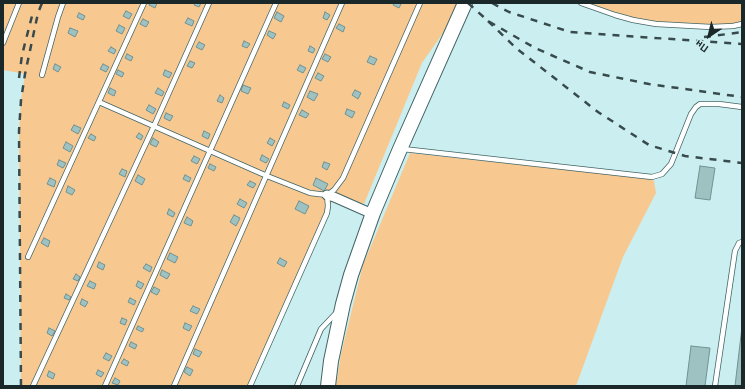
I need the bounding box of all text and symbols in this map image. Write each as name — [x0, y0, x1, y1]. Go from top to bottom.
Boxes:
north arrow — [689, 16, 729, 56]
text: Пн — [693, 38, 710, 55]

